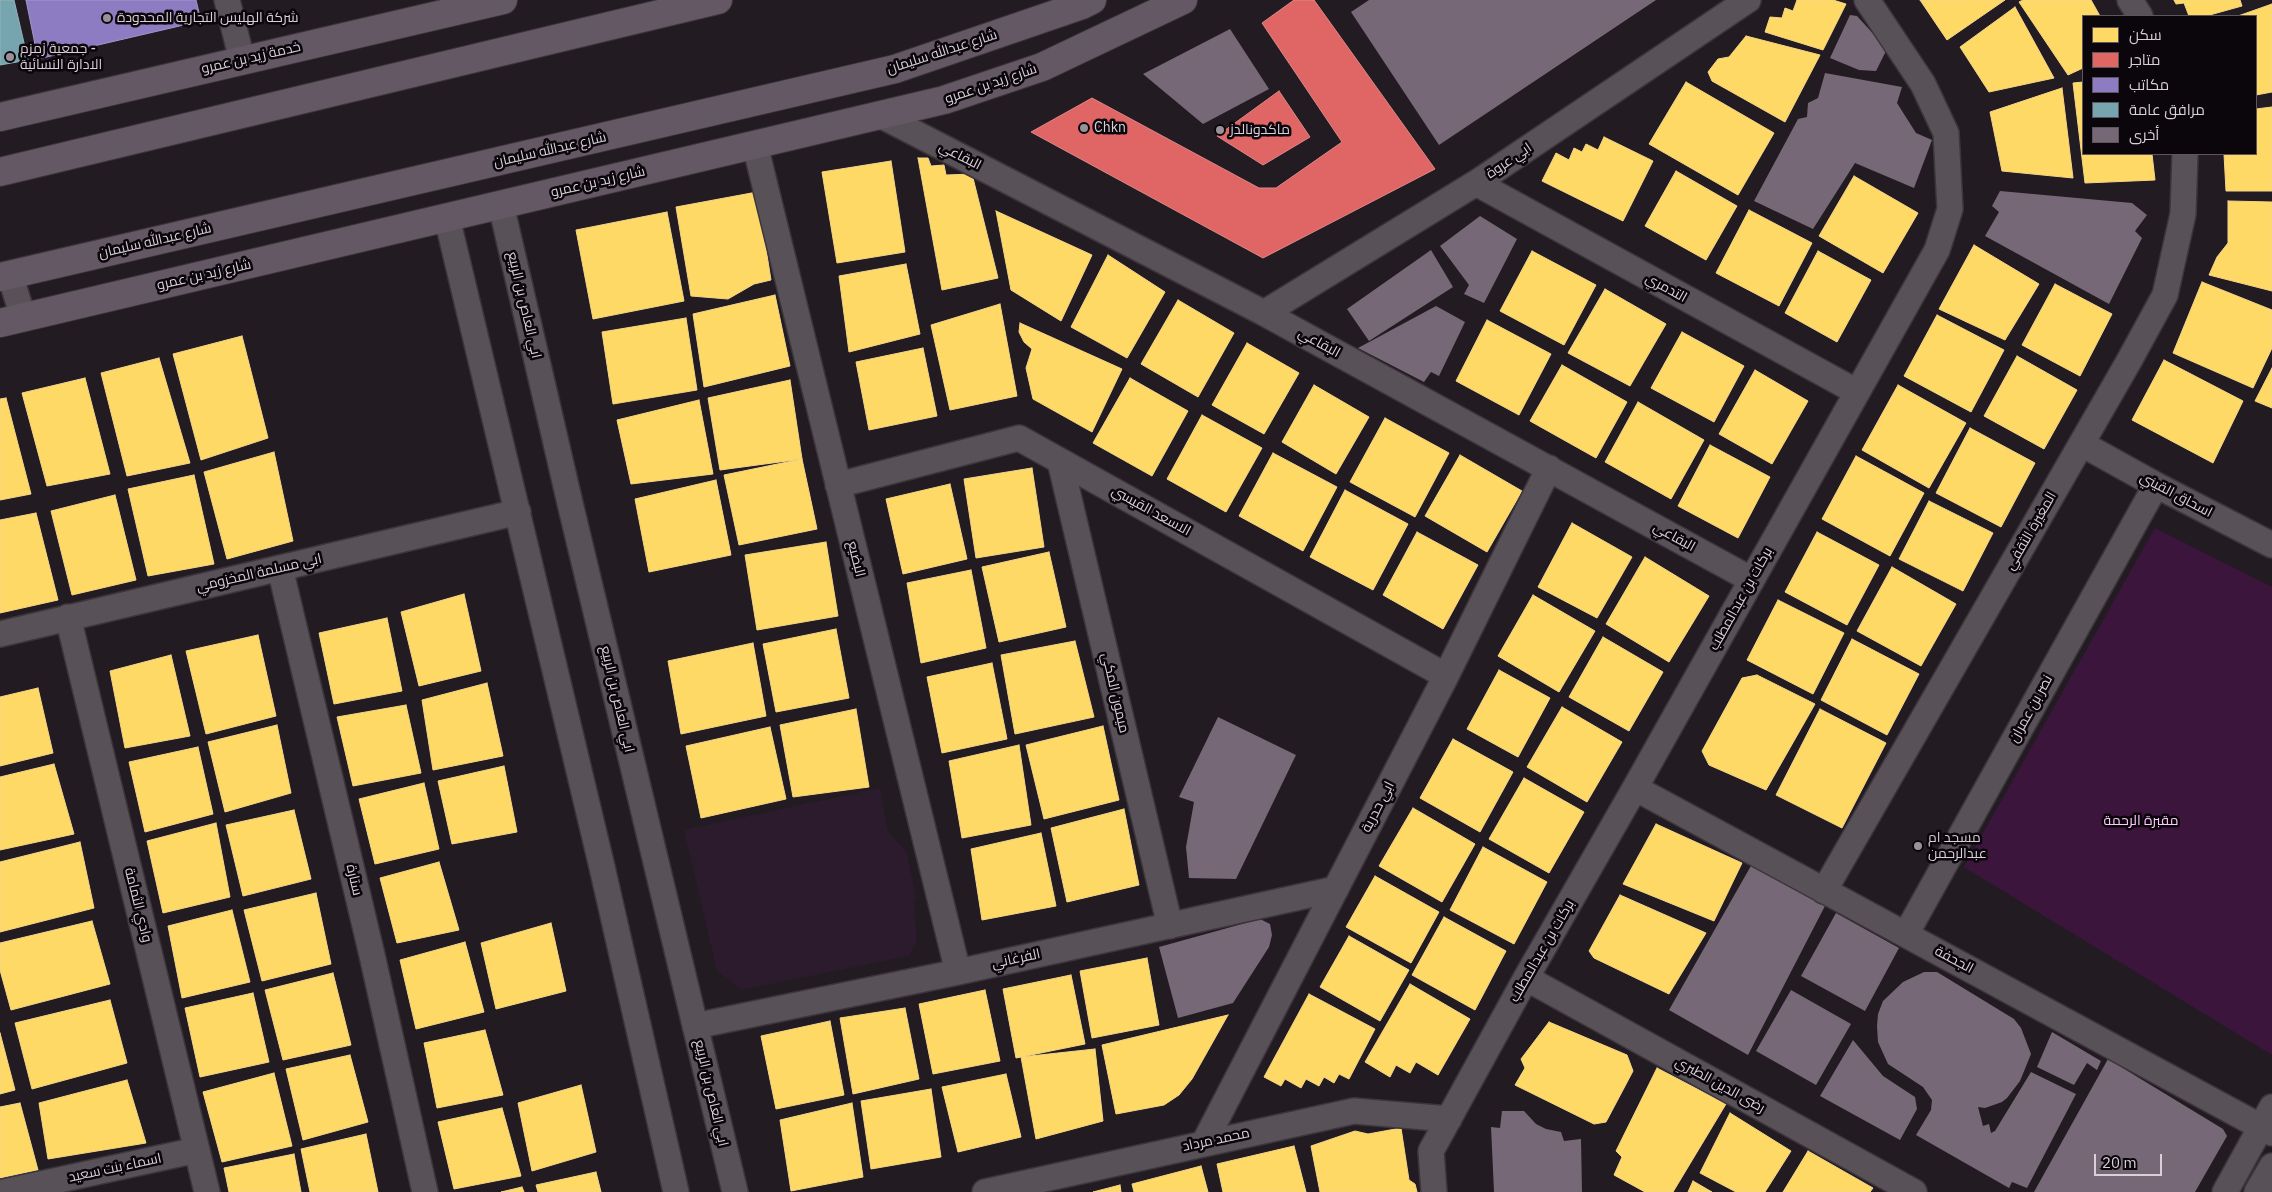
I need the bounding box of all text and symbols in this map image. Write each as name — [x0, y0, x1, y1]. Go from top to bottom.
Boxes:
place label: شركة الهليس التجارية المحدودة — [117, 10, 299, 26]
marker: شركة الهليس التجارية المحدودة — [101, 12, 113, 24]
legend — [2082, 15, 2257, 155]
text: سكن — [2129, 25, 2162, 44]
street label: شارع عبدالله سليمان — [885, 26, 999, 78]
street label: خدمة زيد بن عمرو — [200, 38, 302, 78]
place label: جمعية زمزم - الادارة النسائية — [20, 41, 102, 74]
text: متاجر — [2129, 50, 2160, 69]
marker: جمعية زمزم - الادارة النسائية — [4, 51, 16, 63]
street label: شارع زيد بن عمرو — [943, 60, 1039, 108]
text: مكاتب — [2129, 75, 2169, 94]
text: مرافق عامة — [2129, 100, 2205, 119]
place label: Chkn — [1094, 120, 1126, 136]
marker: Chkn — [1078, 122, 1090, 134]
place label: ماكدونالدز — [1230, 122, 1290, 138]
marker: ماكدونالدز — [1214, 124, 1226, 136]
text: أخرى — [2129, 125, 2159, 144]
street label: شارع عبدالله سليمان — [492, 129, 608, 171]
street label: البقاعي — [936, 138, 984, 174]
street label: ابي عروة — [1483, 140, 1535, 182]
street label: شارع زيد بن عمرو — [549, 163, 647, 201]
street label: شارع عبدالله سليمان — [97, 220, 213, 262]
street label: ابي العاص بن الربيع — [504, 250, 544, 360]
street label: شارع زيد بن عمرو — [155, 256, 253, 294]
street label: التدمري — [1642, 270, 1690, 306]
street label: البقاعي — [1295, 325, 1343, 361]
street label: اسحاق القيني — [2137, 469, 2215, 521]
street label: الاسعد القيسي — [1109, 482, 1193, 540]
street label: المغيرة الثقفي — [2002, 489, 2060, 573]
street label: البقاعي — [1650, 519, 1698, 555]
street label: البضيع — [843, 539, 869, 579]
street label: بركات بن عبدالمطلب — [1706, 545, 1776, 653]
street label: ابي مسلمة المخزومي — [195, 550, 323, 596]
street label: ابي العاص بن الربيع — [597, 644, 637, 754]
street label: ميمون المكي — [1098, 651, 1132, 735]
street label: نصر بن عمران — [2006, 672, 2056, 746]
street label: ابي حدرية — [1358, 779, 1398, 835]
park label: مقبرة الرحمة — [2104, 813, 2178, 829]
place label: مسجد ام عبدالرحمن — [1928, 830, 1987, 862]
marker: مسجد ام عبدالرحمن — [1912, 840, 1924, 852]
street label: ستارة — [342, 863, 366, 897]
street label: وادي الثمامة — [121, 866, 155, 944]
street label: بركات بن عبدالمطلب — [1506, 897, 1578, 1005]
street label: الجحفة — [1932, 943, 1976, 977]
street label: الفرغاني — [990, 946, 1042, 972]
street label: ابي العاص بن الربيع — [691, 1038, 731, 1148]
street label: رضى الدين الطبري — [1672, 1053, 1768, 1117]
street label: محمد مرداد — [1181, 1125, 1251, 1155]
scale bar — [2097, 1144, 2164, 1176]
street label: اسماء بنت سعيد — [67, 1150, 163, 1186]
text: 20 m — [2102, 1153, 2137, 1172]

